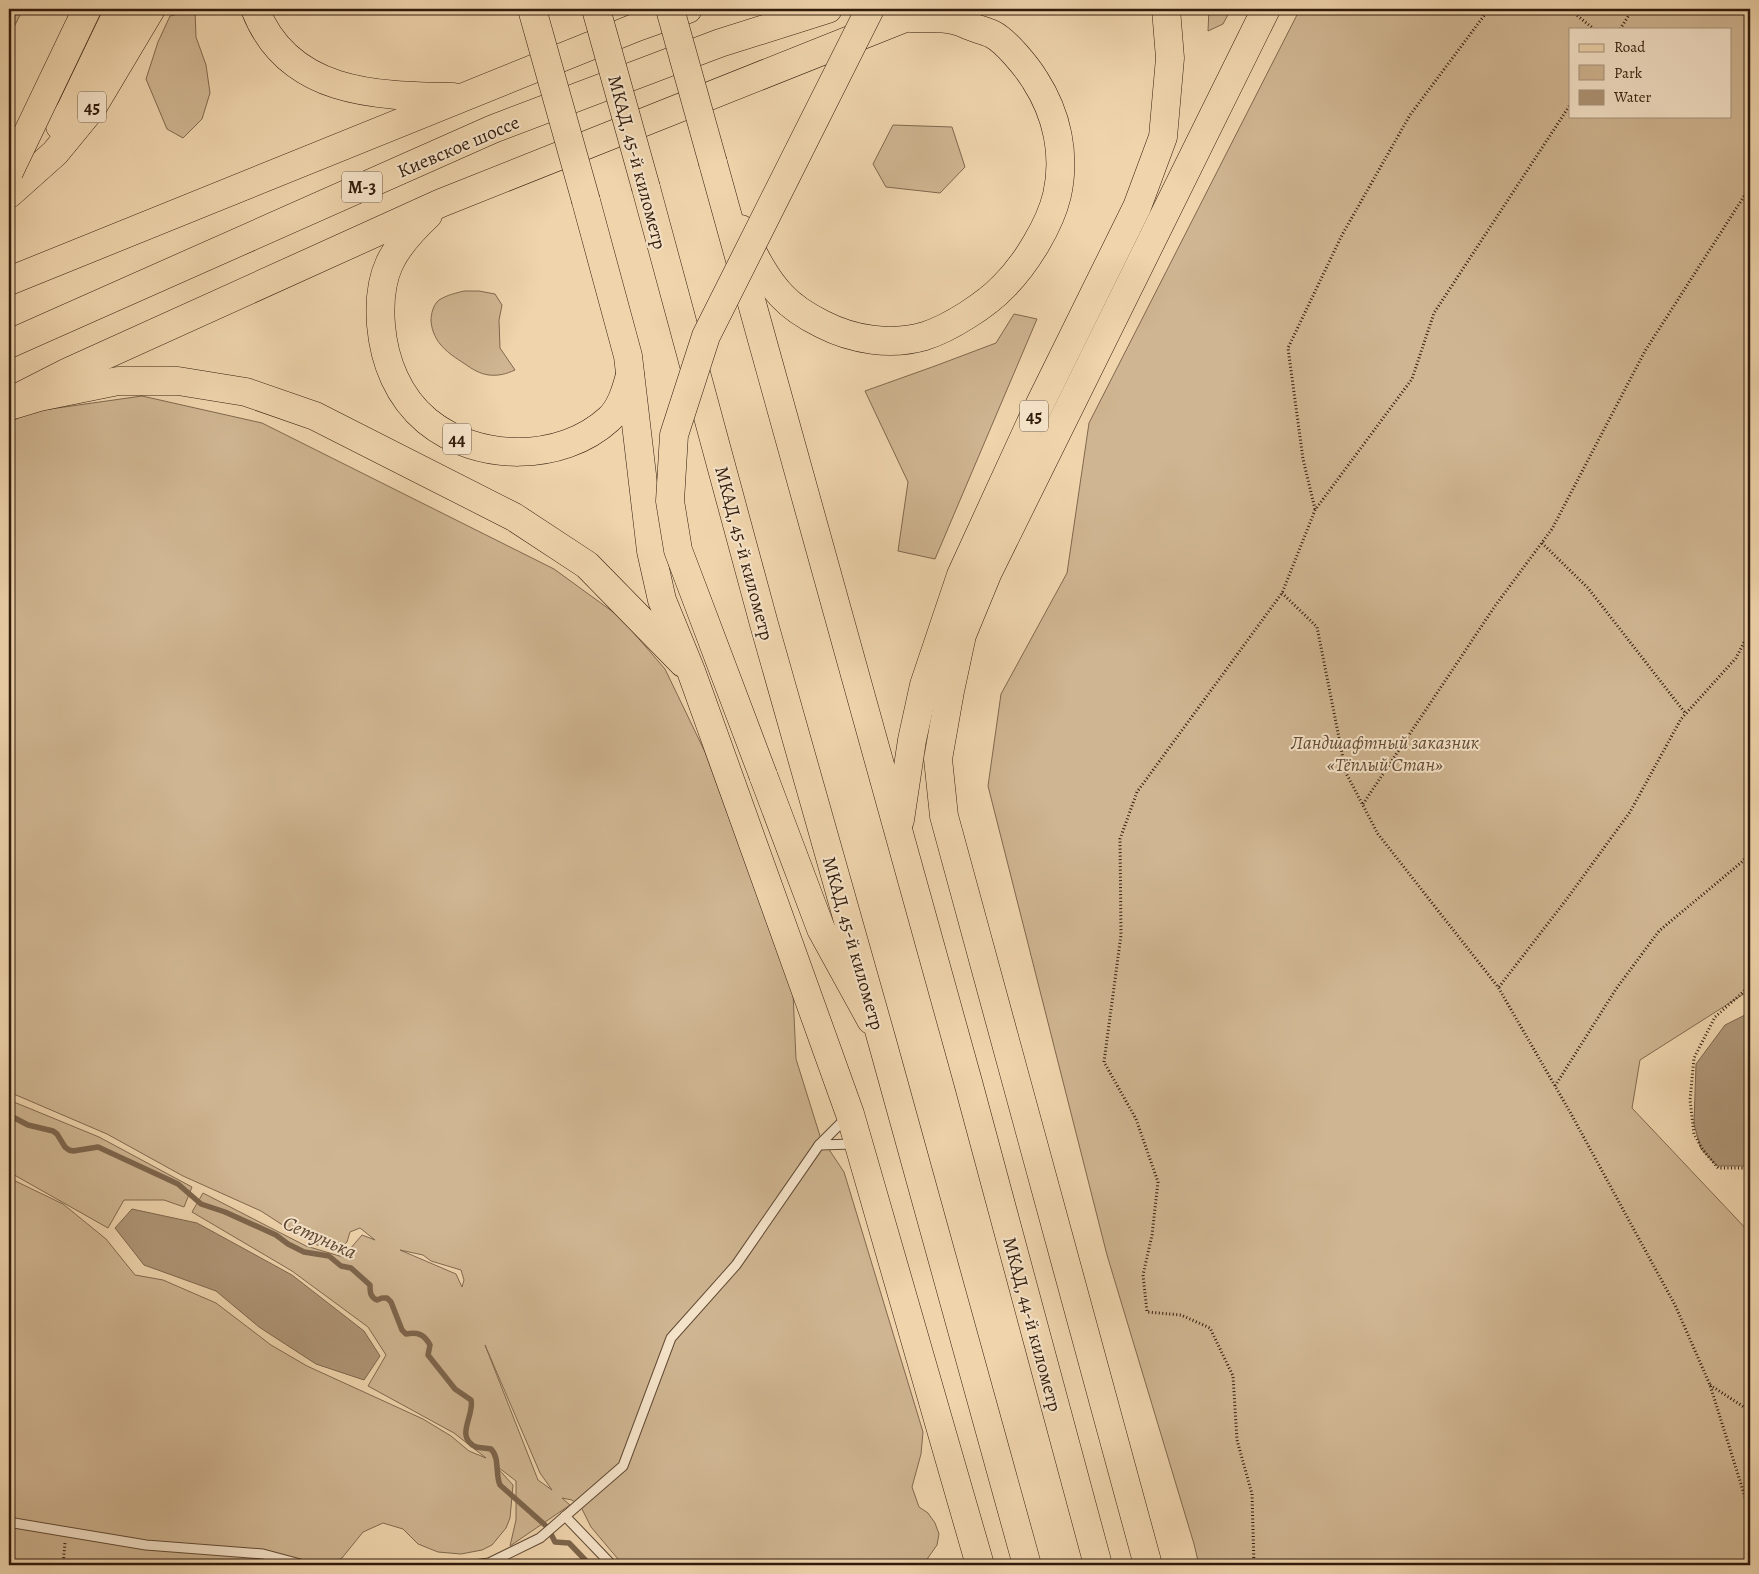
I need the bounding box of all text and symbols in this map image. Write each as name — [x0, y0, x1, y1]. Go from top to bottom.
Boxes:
legend — [1569, 28, 1732, 118]
text: Road — [1614, 37, 1646, 57]
text: Park — [1614, 63, 1643, 83]
street label: МКАД, 45-й километр — [601, 72, 673, 252]
text: Water — [1613, 87, 1651, 107]
road number: 45 — [78, 91, 106, 122]
street label: Киевское шоссе — [393, 109, 523, 184]
road number: М-3 — [342, 172, 382, 202]
road number: 45 — [1020, 401, 1048, 432]
road number: 44 — [443, 424, 471, 454]
street label: МКАД, 45-й километр — [708, 463, 780, 643]
park label: Ландшафтный заказник «Тёплый Стан» — [1290, 730, 1480, 778]
street label: МКАД, 45-й километр — [816, 854, 890, 1033]
water label: Сетунька — [279, 1209, 361, 1266]
street label: МКАД, 44-й километр — [996, 1234, 1068, 1414]

